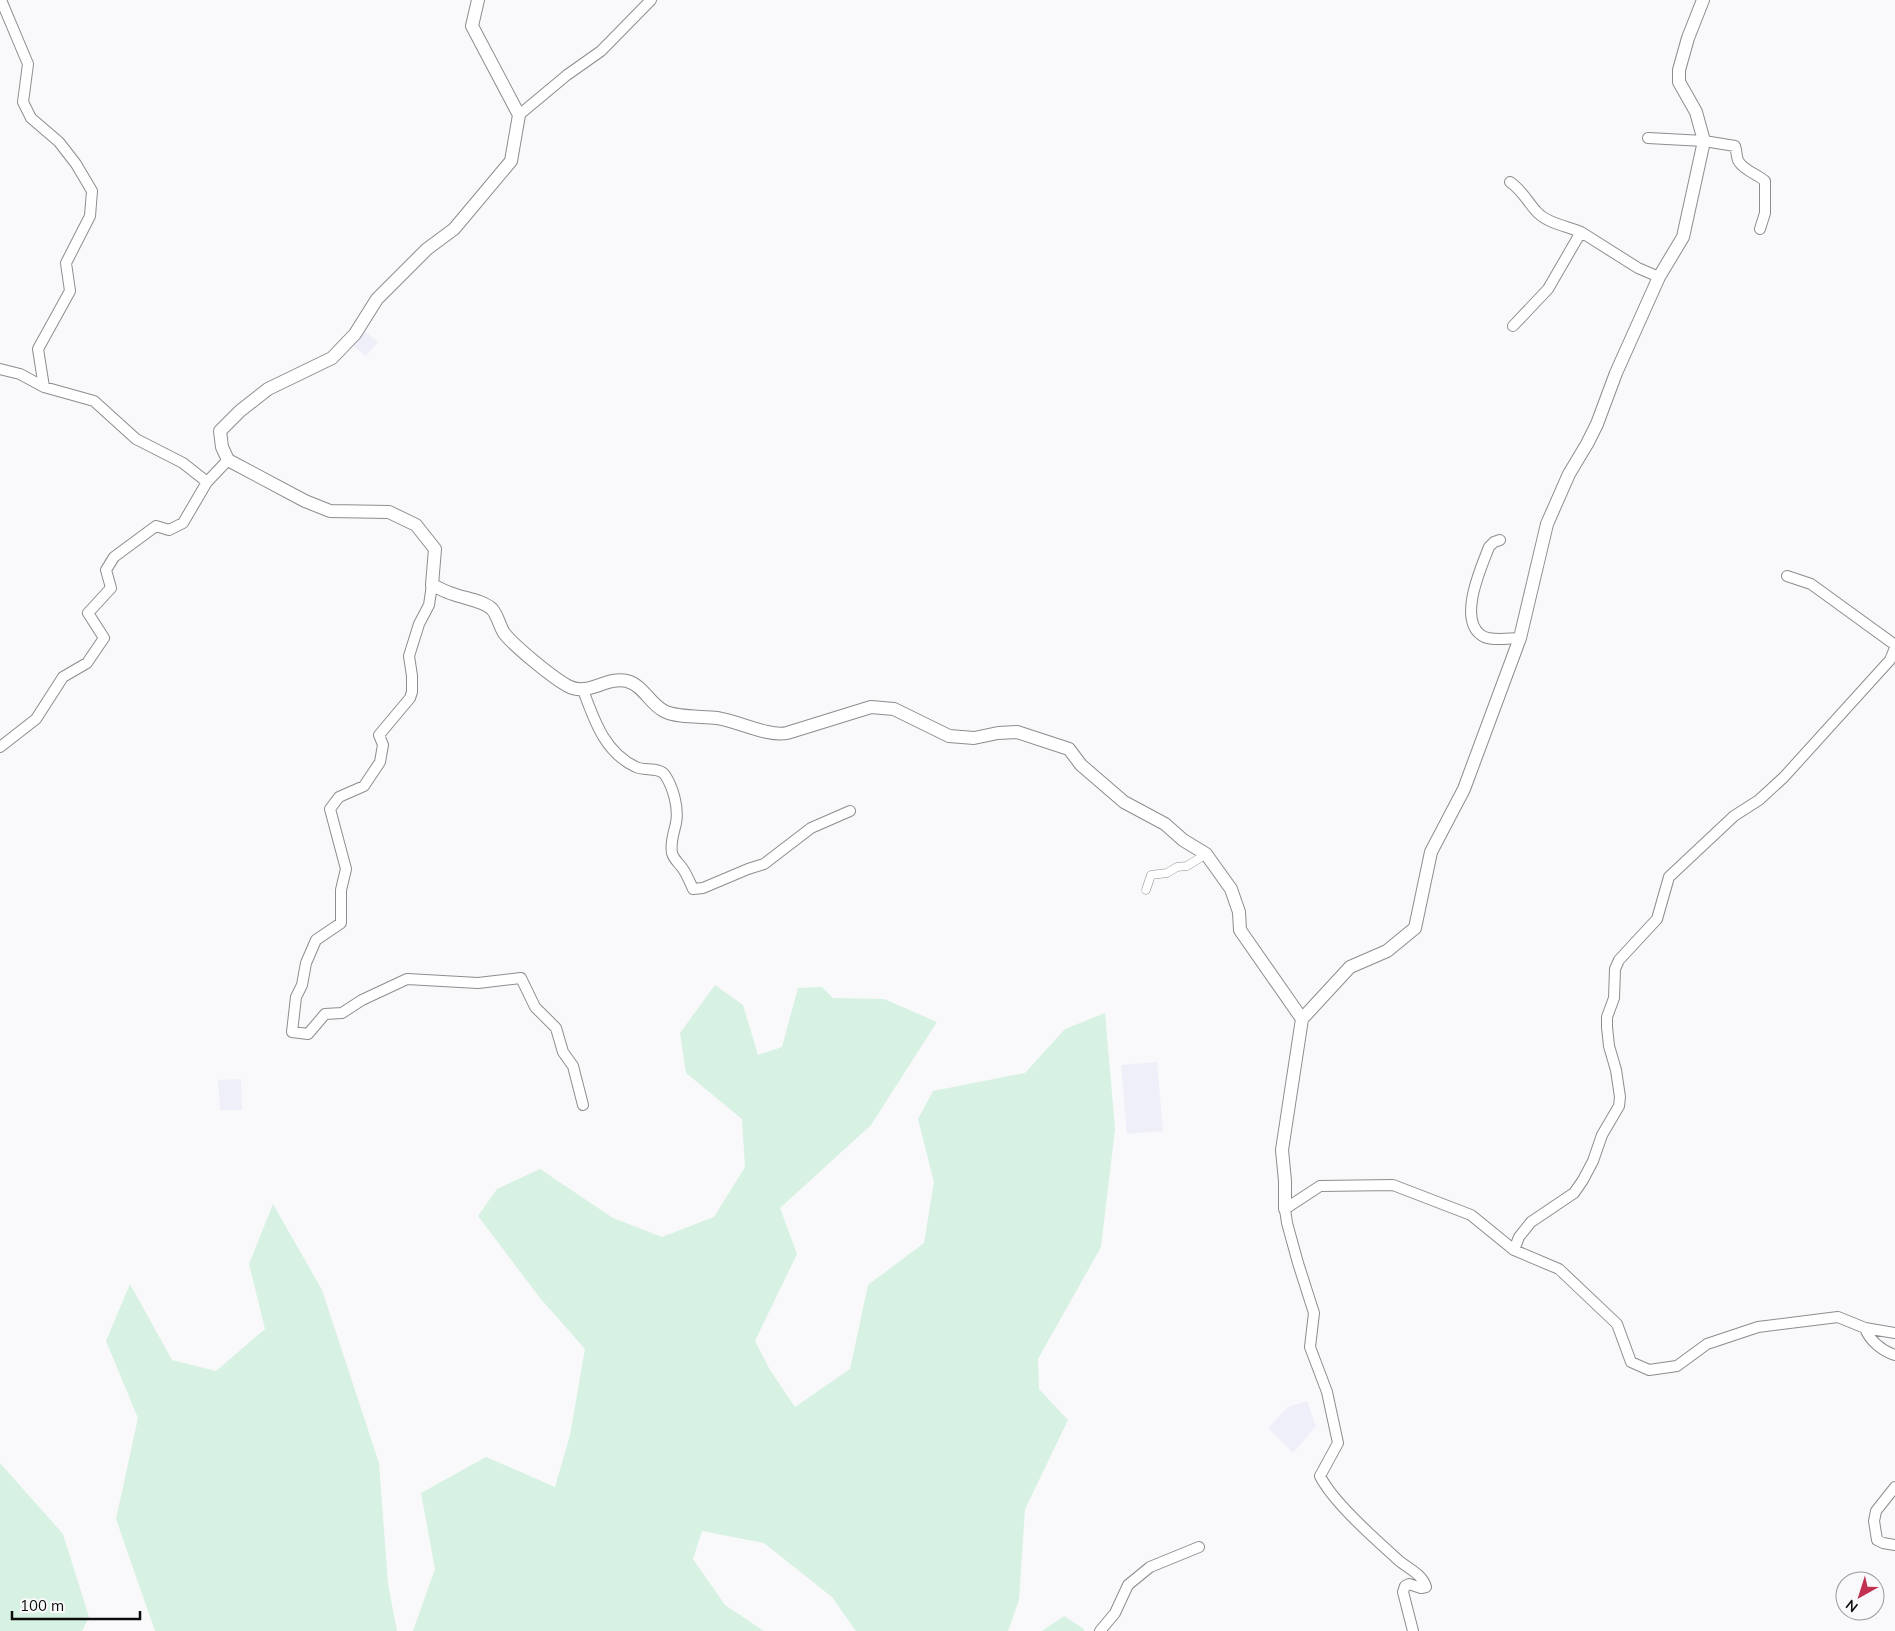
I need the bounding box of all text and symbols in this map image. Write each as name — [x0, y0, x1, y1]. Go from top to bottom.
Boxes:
north arrow — [1835, 1571, 1885, 1621]
scale bar — [12, 1588, 140, 1620]
text: 100 m — [20, 1596, 64, 1615]
text: N — [1842, 1596, 1862, 1616]

